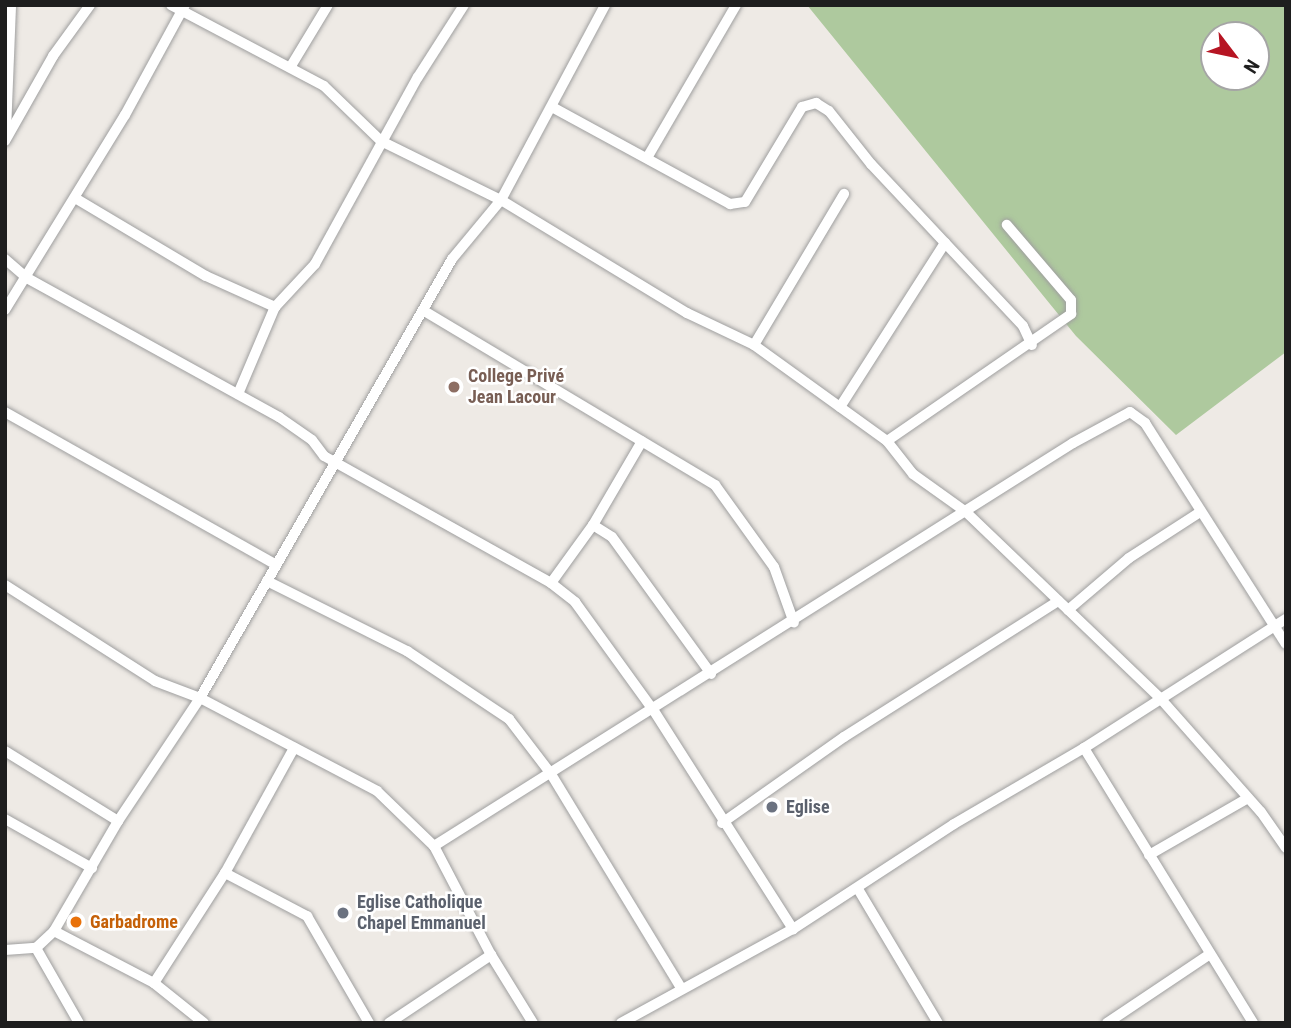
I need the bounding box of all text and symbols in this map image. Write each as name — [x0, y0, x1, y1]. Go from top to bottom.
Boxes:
north arrow — [1200, 21, 1270, 91]
text: N — [1239, 55, 1264, 77]
place label: College Privé Jean Lacour — [468, 366, 564, 408]
marker: College Privé Jean Lacour — [446, 379, 462, 395]
place label: Eglise — [786, 796, 830, 818]
marker: Eglise — [764, 799, 780, 815]
place label: Eglise Catholique Chapel Emmanuel — [357, 892, 486, 934]
marker: Eglise Catholique Chapel Emmanuel — [335, 905, 351, 921]
place label: Garbadrome — [90, 911, 178, 933]
marker: Garbadrome — [68, 914, 84, 930]

